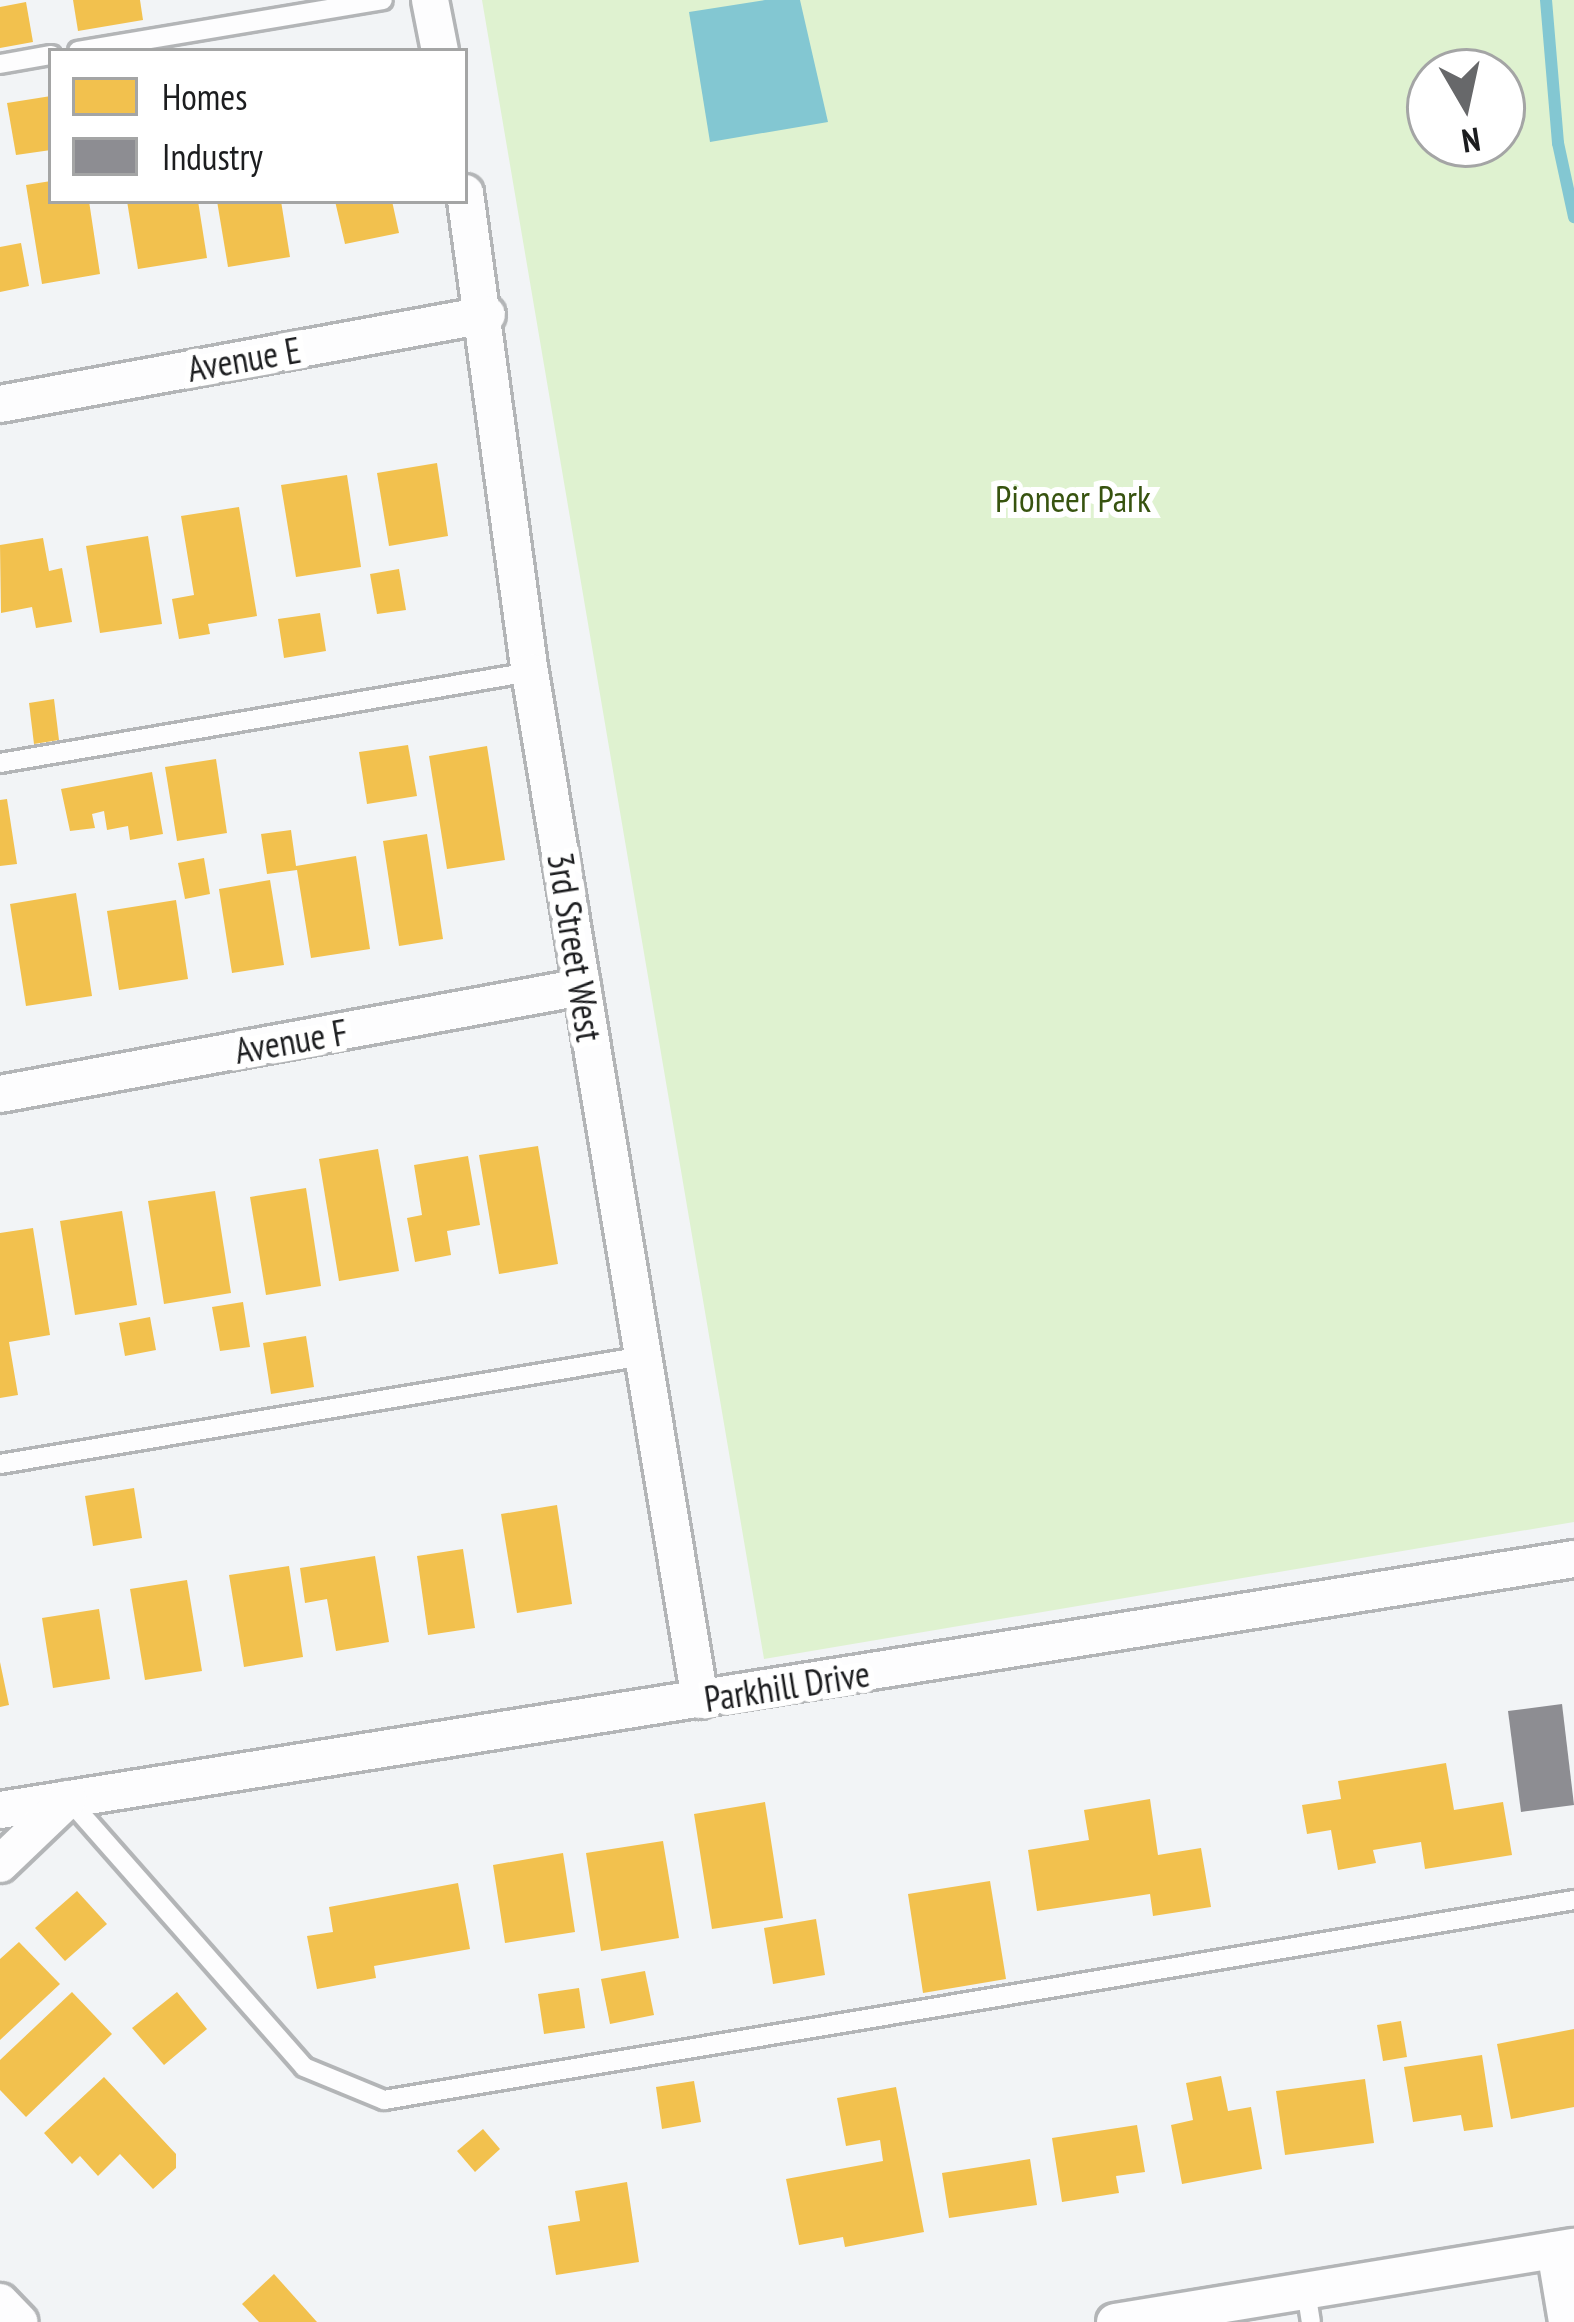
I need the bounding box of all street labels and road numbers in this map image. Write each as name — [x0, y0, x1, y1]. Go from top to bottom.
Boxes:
street label: Avenue E — [184, 328, 304, 390]
street label: 3rd Street West — [539, 849, 611, 1045]
street label: Avenue F — [231, 1010, 351, 1072]
street label: Parkhill Drive — [701, 1652, 873, 1720]

